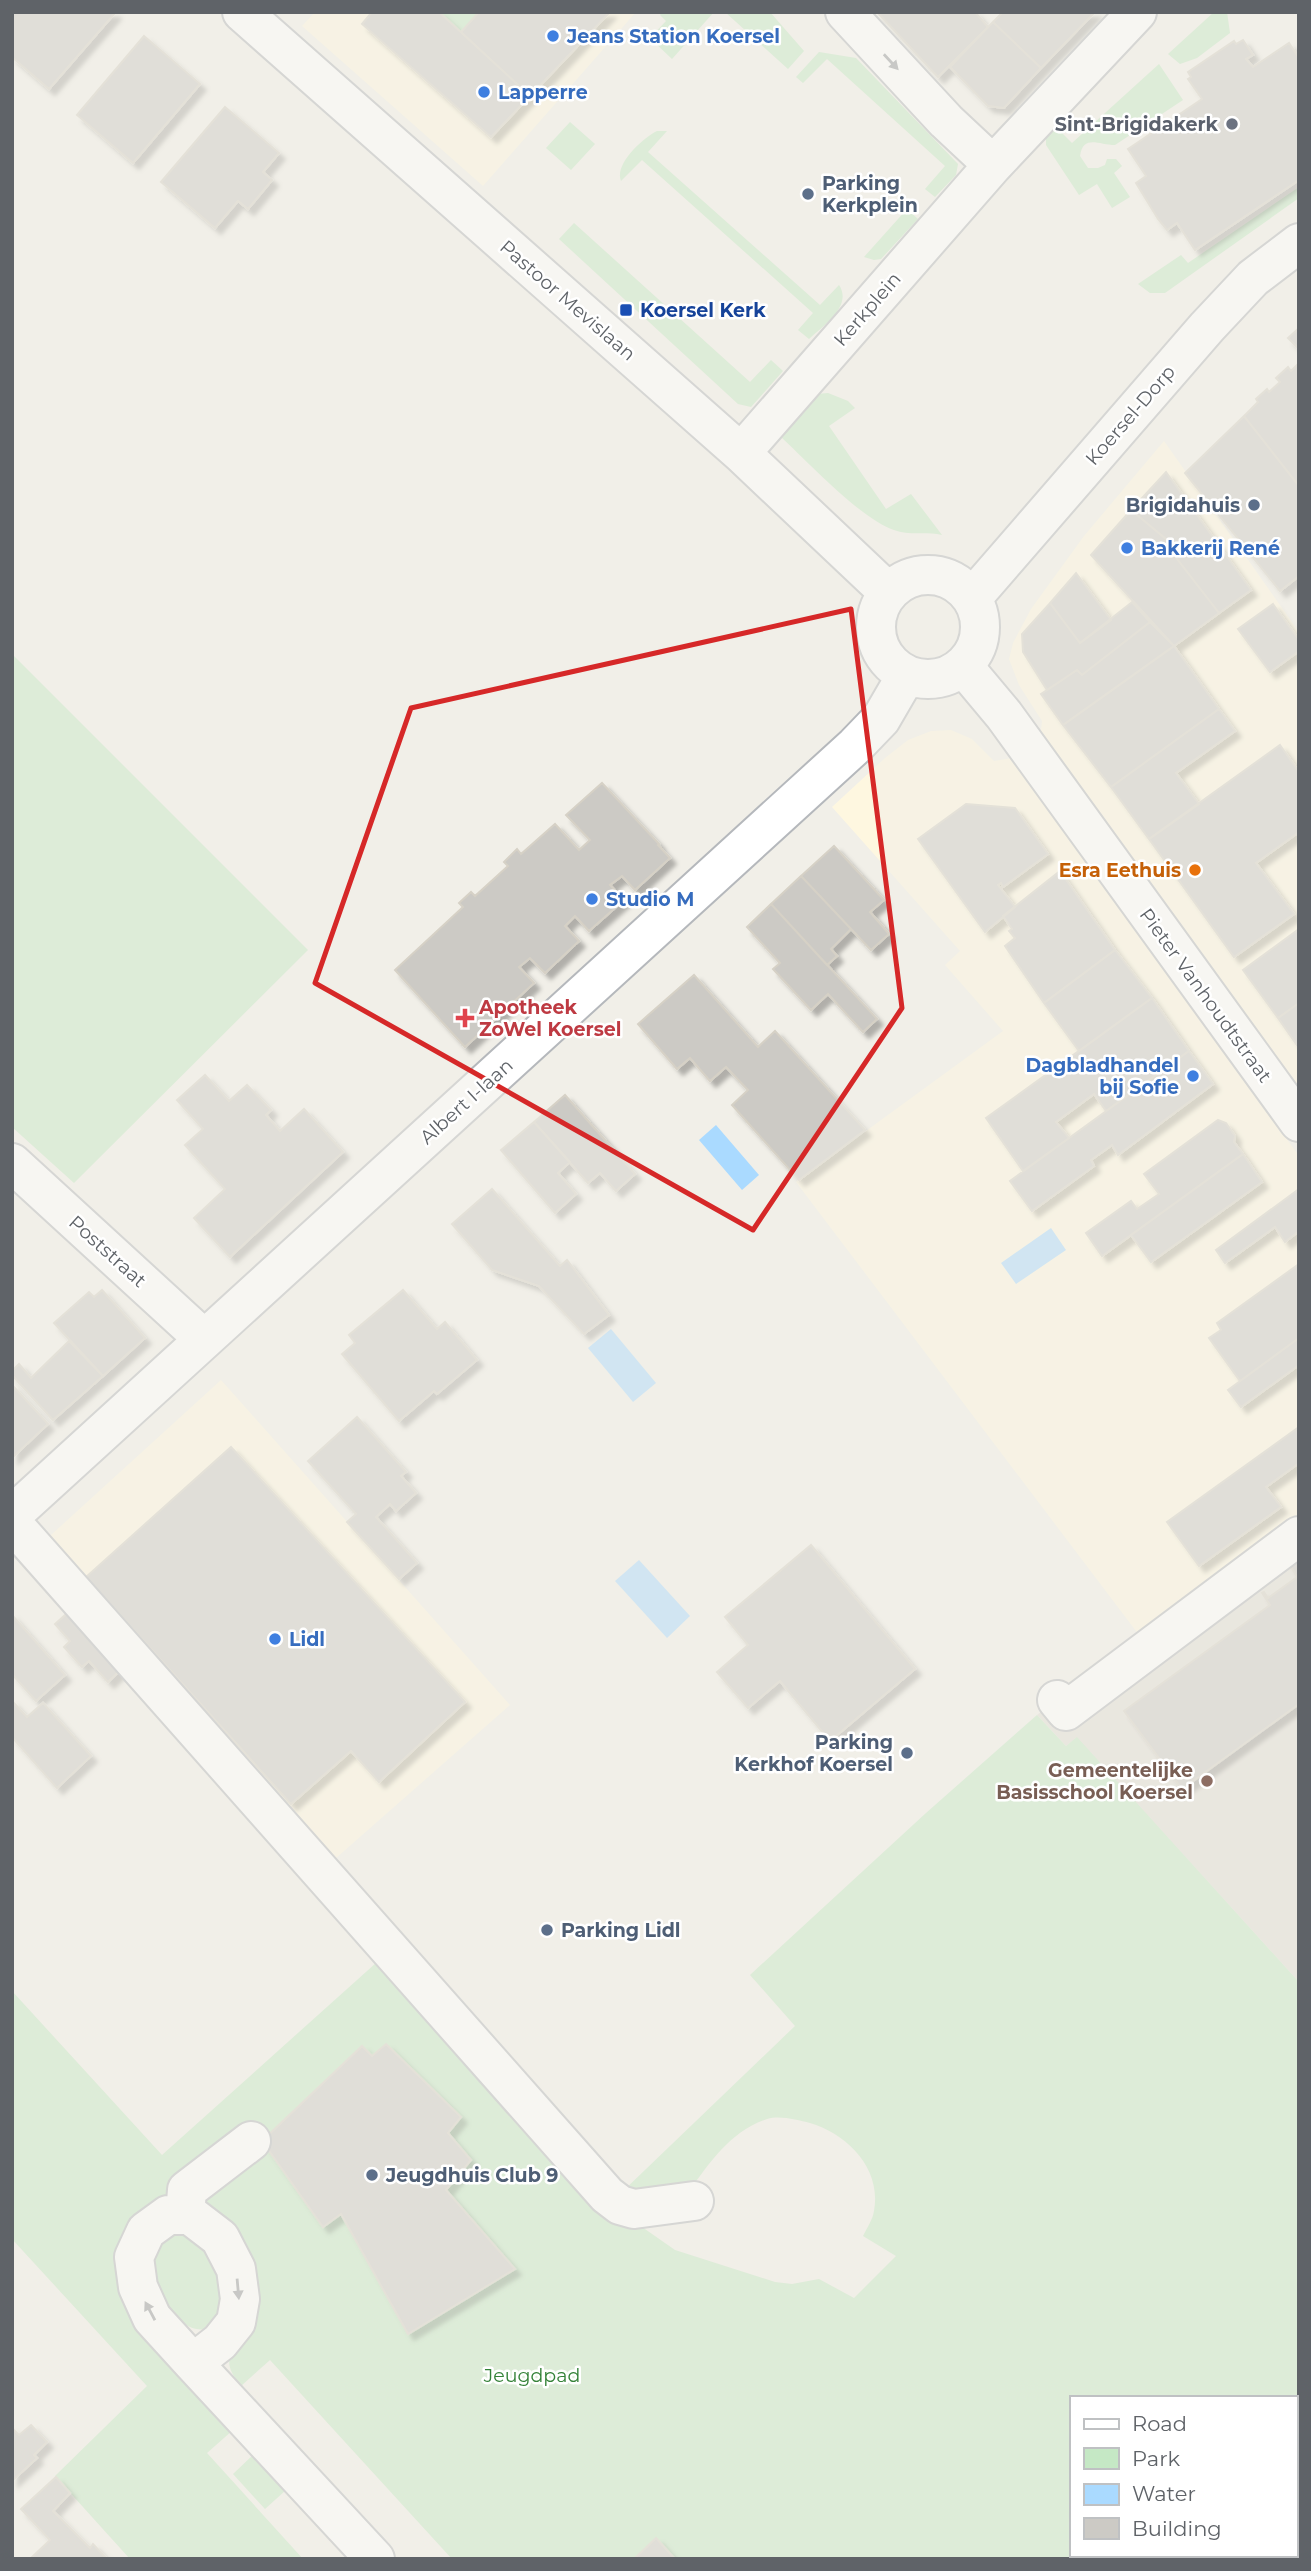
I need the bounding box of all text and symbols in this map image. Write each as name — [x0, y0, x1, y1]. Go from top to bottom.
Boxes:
place label: Jeans Station Koersel — [566, 25, 780, 48]
marker: Jeans Station Koersel — [545, 28, 561, 44]
one-way arrow — [883, 53, 899, 71]
place label: Lapperre — [498, 81, 588, 104]
marker: Lapperre — [476, 84, 492, 100]
place label: Sint-Brigidakerk — [1055, 113, 1219, 136]
marker: Sint-Brigidakerk — [1224, 116, 1240, 132]
place label: Parking Kerkplein — [822, 172, 918, 217]
marker: Parking Kerkplein — [800, 186, 816, 202]
street label: Pastoor Mevislaan — [495, 235, 640, 366]
street label: Kerkplein — [829, 268, 906, 351]
place label: Koersel Kerk — [640, 299, 766, 322]
marker: Koersel Kerk — [618, 302, 634, 318]
street label: Koersel-Dorp — [1081, 360, 1180, 470]
place label: Brigidahuis — [1126, 494, 1240, 517]
marker: Brigidahuis — [1246, 497, 1262, 513]
place label: Bakkerij René — [1141, 537, 1280, 560]
marker: Bakkerij René — [1119, 540, 1135, 556]
place label: Esra Eethuis — [1059, 859, 1181, 882]
marker: Esra Eethuis — [1187, 862, 1203, 878]
place label: Studio M — [606, 888, 694, 911]
marker: Studio M — [584, 891, 600, 907]
street label: Pieter Vanhoudtstraat — [1135, 904, 1277, 1087]
place label: Apotheek ZoWel Koersel — [478, 996, 622, 1041]
marker: Apotheek ZoWel Koersel — [457, 1010, 473, 1026]
street label: Albert I-laan — [415, 1054, 518, 1149]
place label: Dagbladhandel bij Sofie — [1026, 1054, 1179, 1099]
marker: Dagbladhandel bij Sofie — [1185, 1068, 1201, 1084]
street label: Poststraat — [64, 1211, 151, 1292]
place label: Lidl — [289, 1628, 325, 1651]
marker: Lidl — [267, 1631, 283, 1647]
place label: Parking Kerkhof Koersel — [734, 1731, 893, 1776]
marker: Parking Kerkhof Koersel — [899, 1745, 915, 1761]
place label: Gemeentelijke Basisschool Koersel — [996, 1759, 1193, 1804]
marker: Gemeentelijke Basisschool Koersel — [1199, 1773, 1215, 1789]
place label: Parking Lidl — [561, 1919, 681, 1942]
marker: Parking Lidl — [539, 1922, 555, 1938]
place label: Jeugdhuis Club 9 — [385, 2164, 558, 2187]
marker: Jeugdhuis Club 9 — [364, 2167, 380, 2183]
one-way arrow — [233, 2278, 244, 2300]
one-way arrow — [144, 2300, 156, 2320]
park label: Jeugdpad — [483, 2364, 580, 2387]
legend — [1070, 2396, 1297, 2557]
text: Road — [1132, 2411, 1187, 2436]
text: Park — [1132, 2446, 1180, 2471]
text: Water — [1132, 2481, 1196, 2506]
text: Building — [1132, 2516, 1222, 2541]

